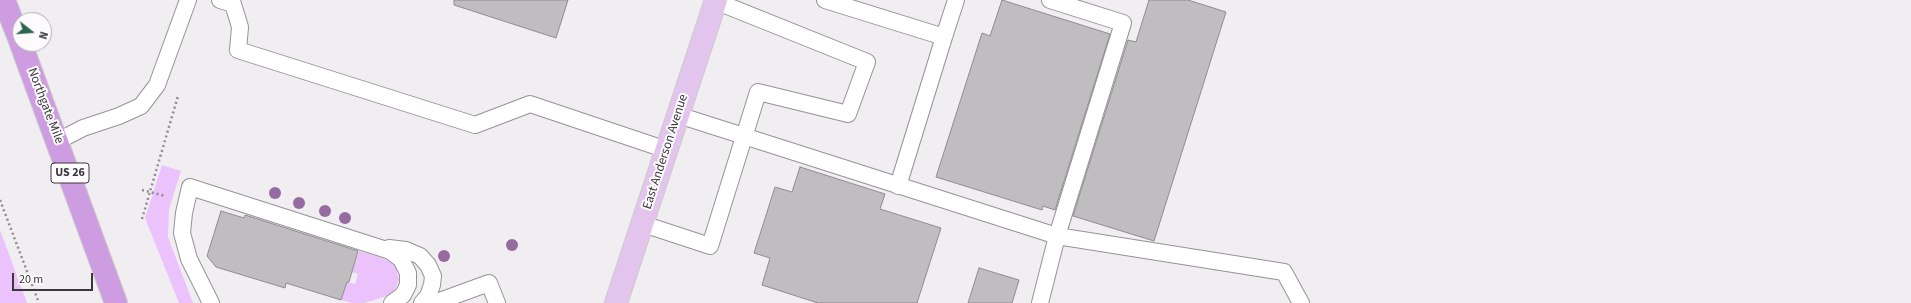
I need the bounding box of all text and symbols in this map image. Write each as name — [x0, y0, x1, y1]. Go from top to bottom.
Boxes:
north arrow — [12, 12, 52, 52]
text: N — [35, 30, 51, 41]
street label: Northgate Mile — [23, 66, 67, 146]
street label: East Anderson Avenue — [640, 92, 692, 212]
road number: US 26 — [51, 163, 89, 183]
scale bar — [14, 265, 95, 291]
text: 20 m — [19, 271, 43, 288]

